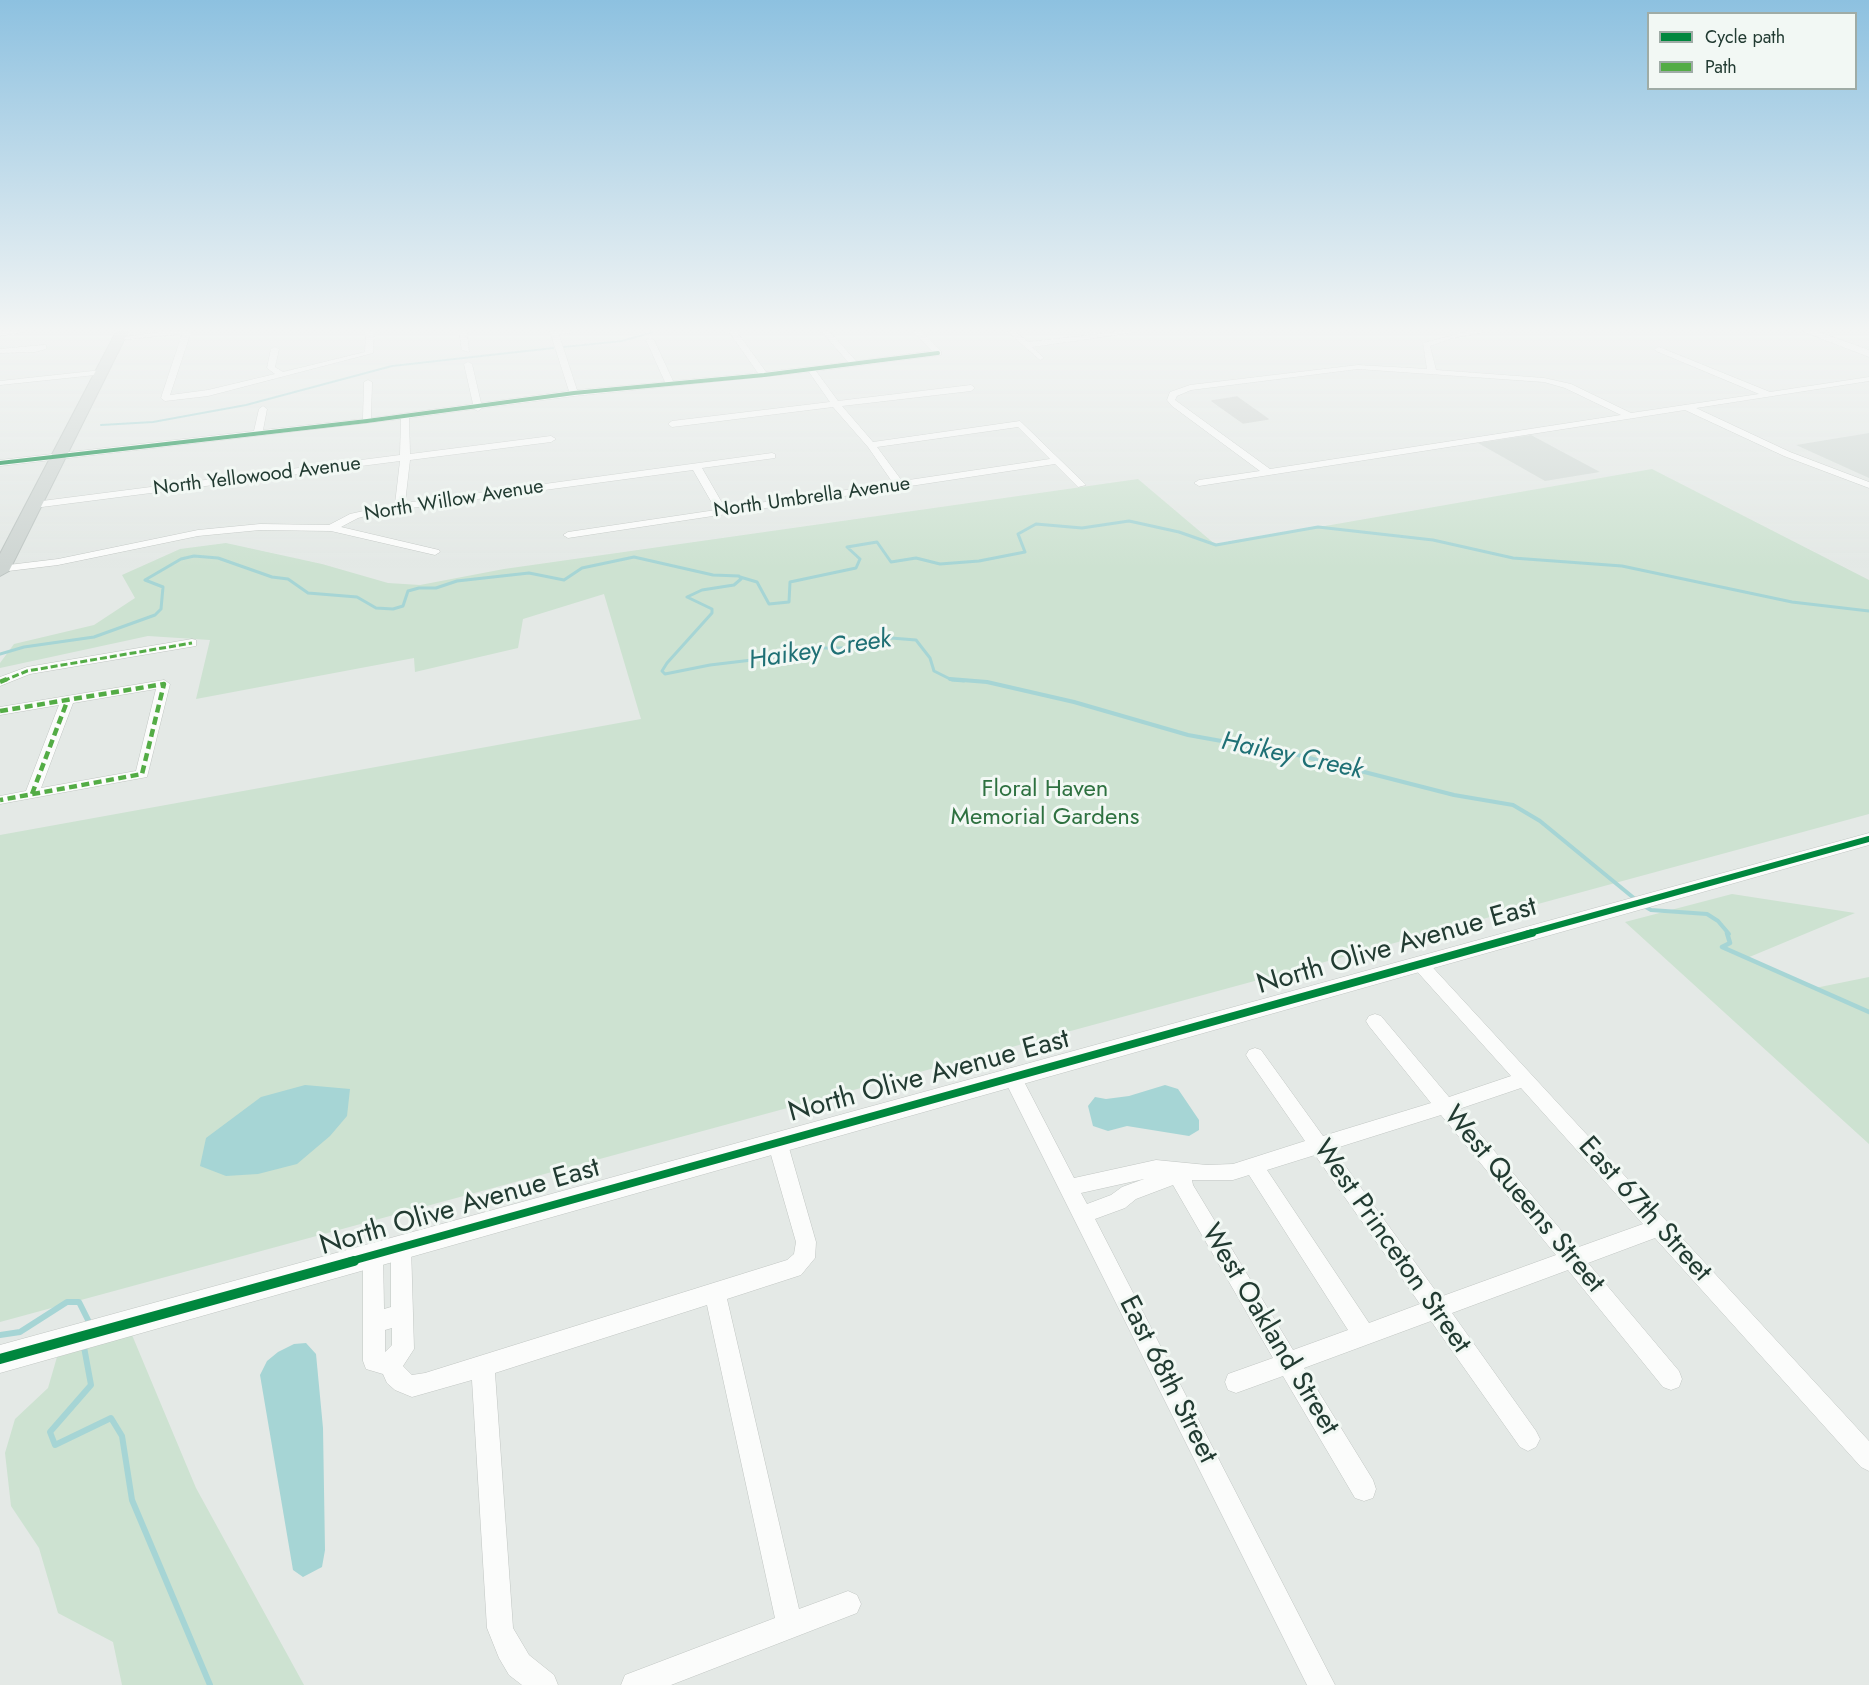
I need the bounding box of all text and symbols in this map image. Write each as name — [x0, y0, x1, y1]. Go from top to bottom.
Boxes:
legend — [1647, 12, 1857, 90]
text: Cycle path — [1705, 24, 1785, 50]
text: Path — [1705, 54, 1737, 80]
street label: North Yellowood Avenue — [152, 452, 362, 502]
street label: North Umbrella Avenue — [712, 472, 912, 524]
street label: North Willow Avenue — [363, 475, 545, 527]
water label: Haikey Creek — [747, 624, 893, 678]
water label: Haikey Creek — [1218, 727, 1366, 787]
park label: Floral Haven Memorial Gardens — [950, 776, 1140, 832]
street label: North Olive Avenue East — [1253, 891, 1541, 1003]
street label: North Olive Avenue East — [785, 1023, 1073, 1131]
street label: West Queens Street — [1435, 1100, 1611, 1300]
street label: East 67th Street — [1570, 1131, 1718, 1289]
street label: West Princeton Street — [1305, 1134, 1477, 1360]
street label: North Olive Avenue East — [316, 1152, 604, 1264]
street label: West Oakland Street — [1193, 1218, 1345, 1442]
street label: East 68th Street — [1110, 1291, 1224, 1469]

